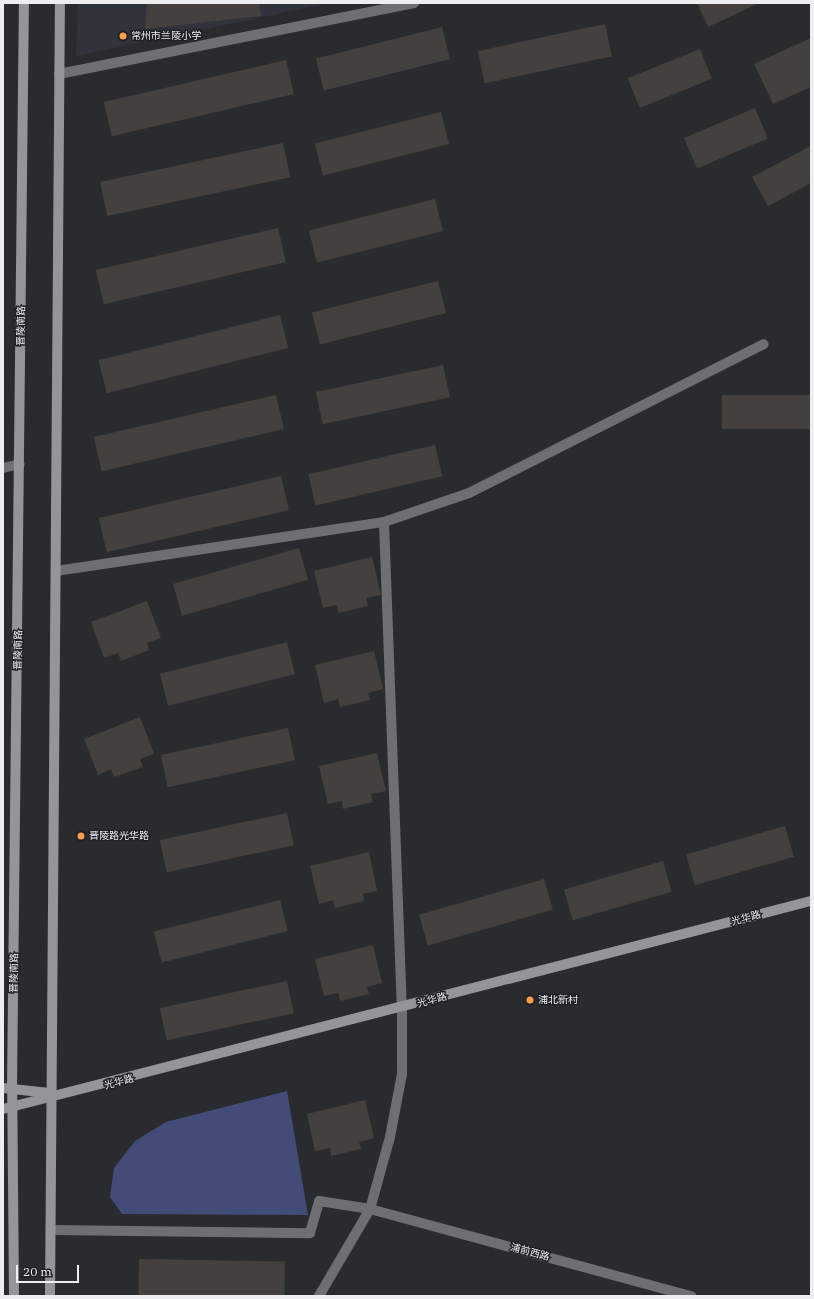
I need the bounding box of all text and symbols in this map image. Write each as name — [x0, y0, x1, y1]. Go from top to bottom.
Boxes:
place label: 常州市兰陵小学 — [131, 30, 201, 42]
marker: 常州市兰陵小学 — [118, 31, 128, 41]
street label: 晋陵南路 — [15, 306, 27, 346]
street label: 晋陵南路 — [12, 630, 24, 670]
place label: 晋陵路光华路 — [89, 830, 149, 842]
marker: 晋陵路光华路 — [76, 831, 86, 841]
street label: 光华路 — [730, 908, 762, 928]
street label: 晋陵南路 — [8, 953, 20, 993]
street label: 光华路 — [416, 990, 448, 1010]
place label: 浦北新村 — [538, 994, 578, 1006]
marker: 浦北新村 — [525, 995, 535, 1005]
street label: 光华路 — [103, 1072, 135, 1092]
street label: 浦前西路 — [509, 1241, 551, 1263]
scale bar — [18, 1257, 81, 1283]
text: 20 m — [23, 1264, 52, 1279]

